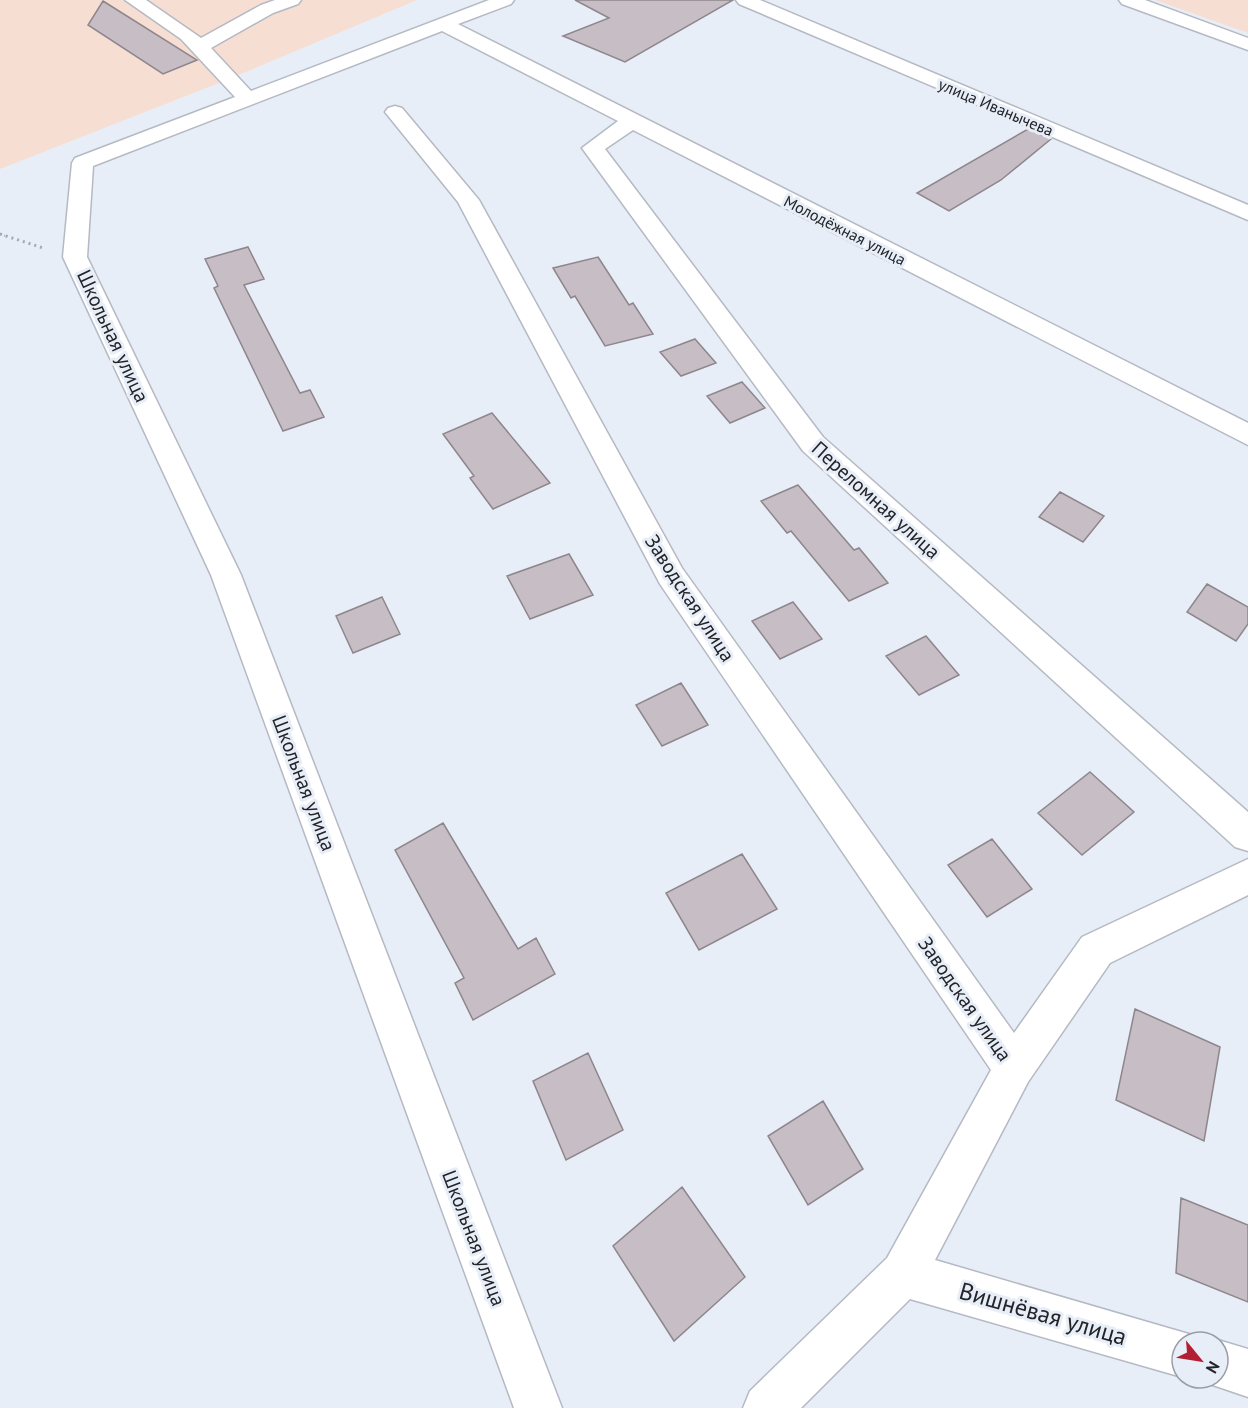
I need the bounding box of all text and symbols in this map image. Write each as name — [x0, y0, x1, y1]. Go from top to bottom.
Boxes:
street label: улица Иванычева — [936, 74, 1056, 140]
street label: Молодёжная улица — [781, 191, 909, 269]
street label: Школьная улица — [71, 266, 155, 406]
street label: Переломная улица — [806, 435, 946, 565]
street label: Заводская улица — [639, 530, 741, 666]
street label: Школьная улица — [266, 711, 342, 855]
street label: Заводская улица — [912, 932, 1018, 1066]
street label: Школьная улица — [436, 1166, 512, 1310]
street label: Вишнёвая улица — [956, 1275, 1130, 1352]
north arrow — [1170, 1330, 1230, 1390]
text: N — [1202, 1358, 1224, 1377]

